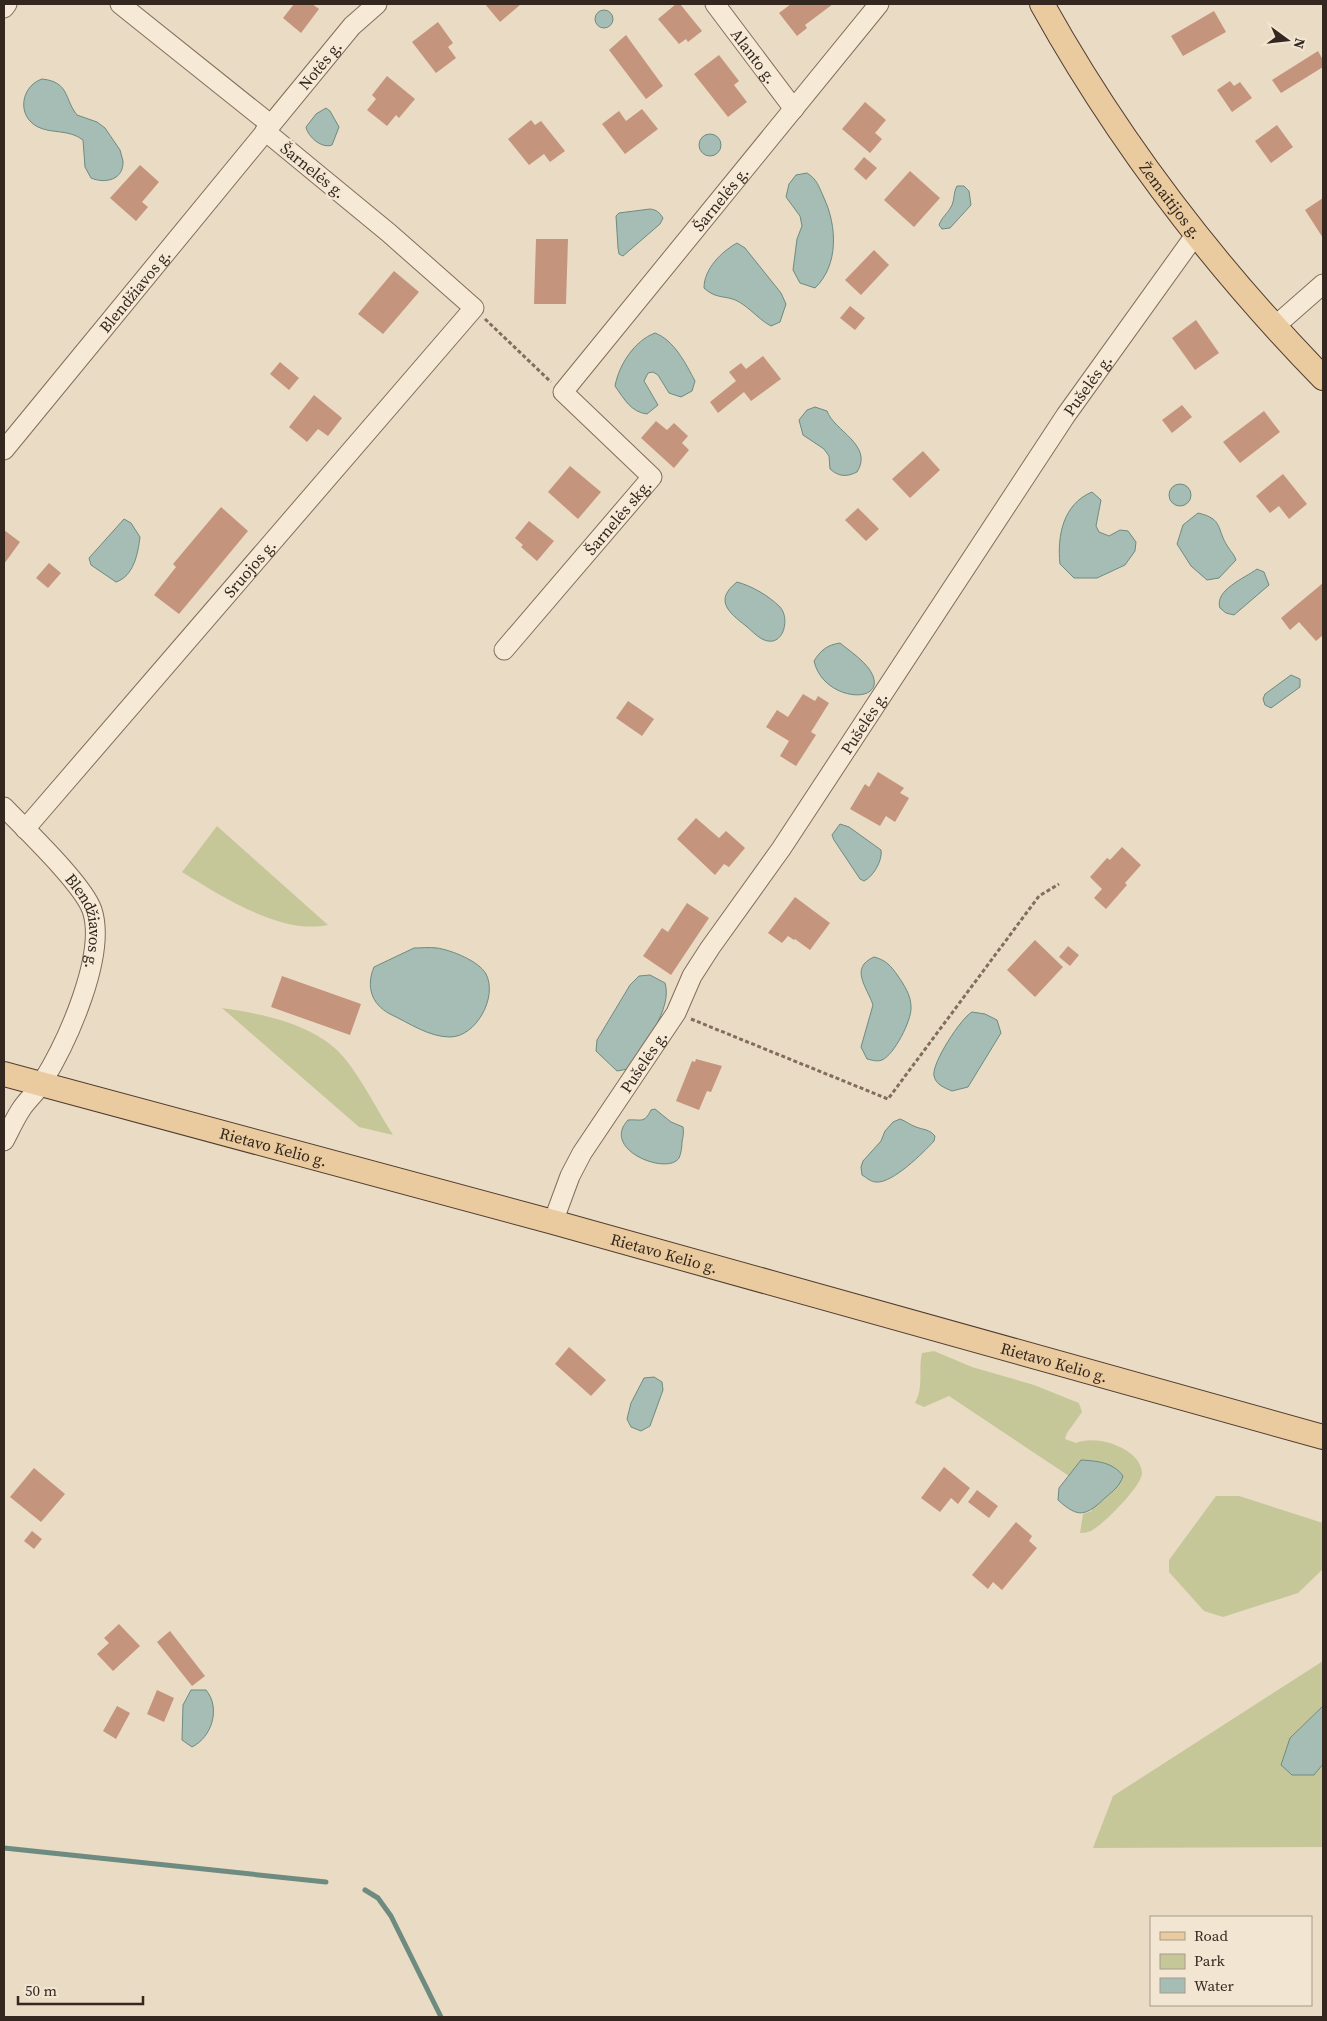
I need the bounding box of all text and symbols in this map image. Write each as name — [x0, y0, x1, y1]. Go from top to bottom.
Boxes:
north arrow — [1262, 15, 1312, 65]
street label: Alanto g. — [726, 24, 782, 88]
street label: Notės g. — [293, 36, 347, 94]
text: N — [1289, 36, 1311, 51]
street label: Šarnelės g. — [276, 137, 350, 203]
street label: Žemaitijos g. — [1135, 157, 1207, 243]
street label: Šarnelės g. — [687, 162, 753, 236]
street label: Blendžiavos g. — [94, 244, 176, 337]
street label: Pušelės g. — [1058, 350, 1117, 420]
street label: Šarnelės skg. — [579, 475, 656, 560]
street label: Sruojos g. — [218, 535, 281, 602]
street label: Pušelės g. — [835, 687, 892, 758]
street label: Blendžiavos g. — [60, 868, 106, 972]
street label: Pušelės g. — [615, 1026, 672, 1097]
street label: Rietavo Kelio g. — [217, 1122, 329, 1172]
street label: Rietavo Kelio g. — [608, 1228, 720, 1278]
street label: Rietavo Kelio g. — [998, 1337, 1110, 1387]
legend — [1150, 1916, 1312, 2006]
text: Road — [1194, 1925, 1228, 1946]
text: Park — [1194, 1950, 1226, 1971]
scale bar — [18, 1974, 142, 2006]
text: Water — [1194, 1975, 1235, 1996]
text: 50 m — [25, 1980, 57, 2001]

